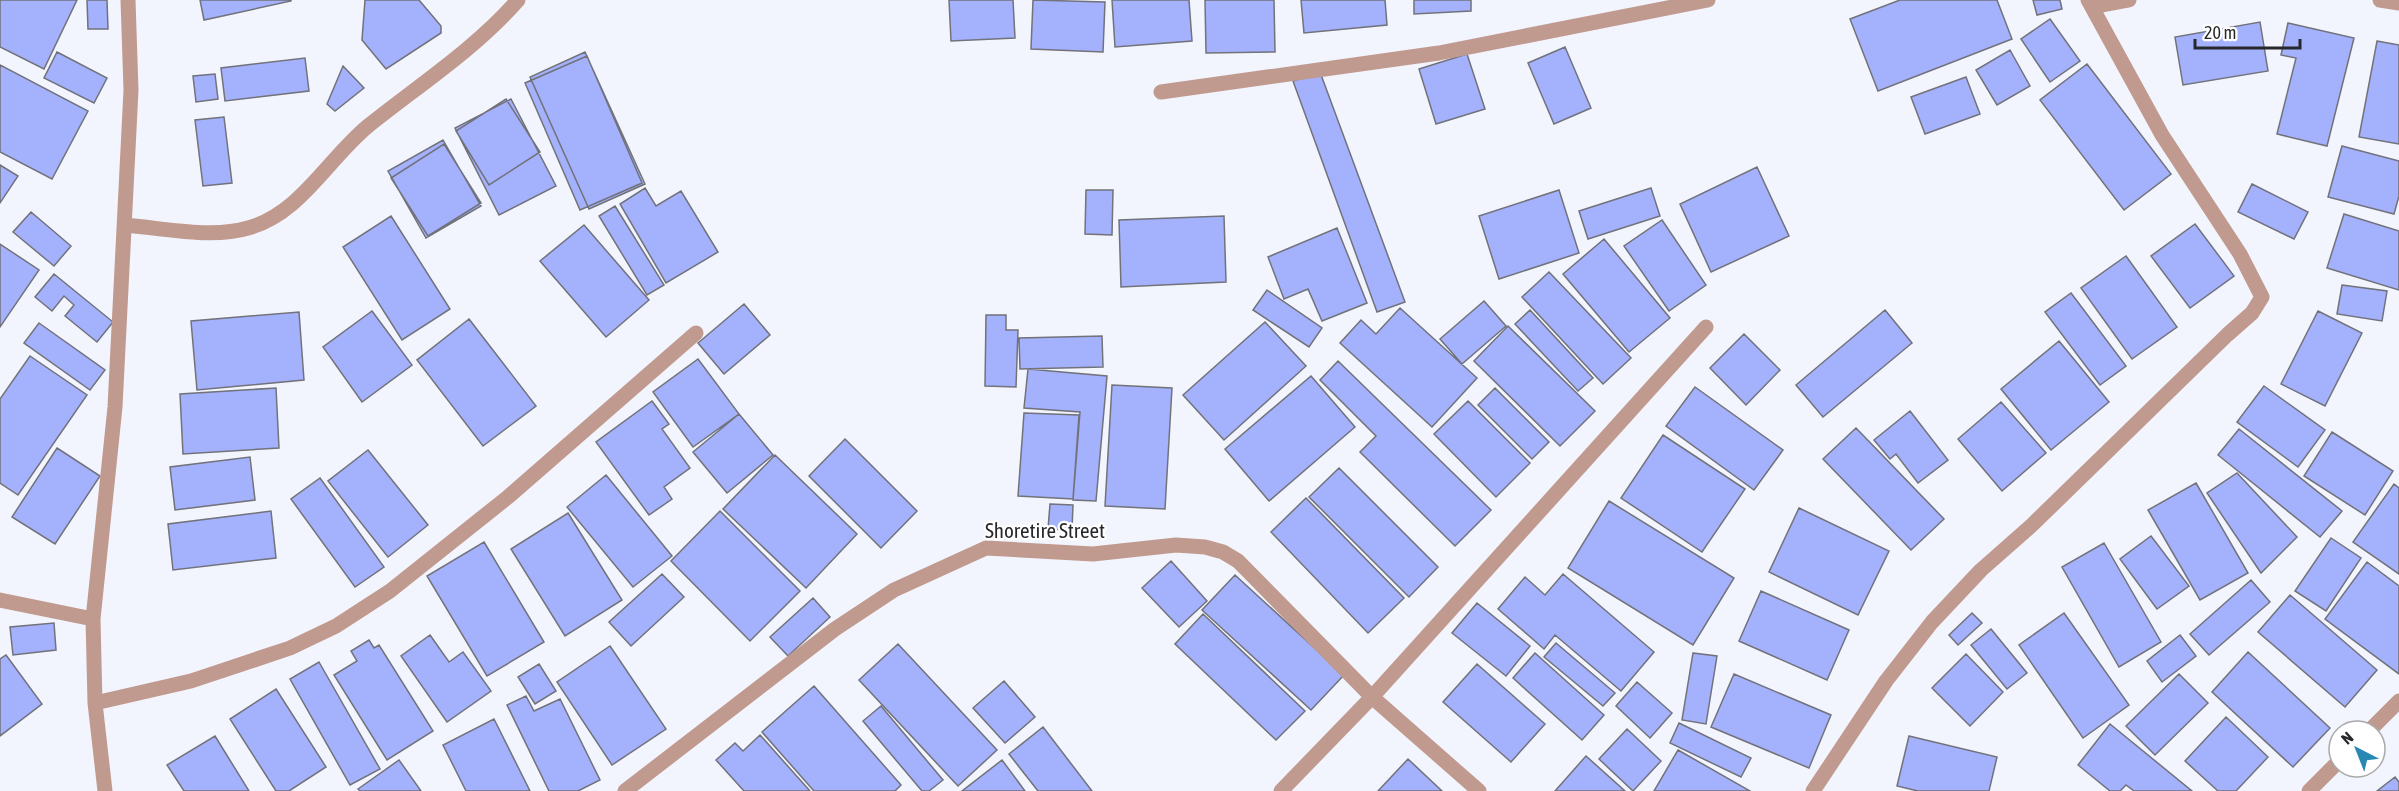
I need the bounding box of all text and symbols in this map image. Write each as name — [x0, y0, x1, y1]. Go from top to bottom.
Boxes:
scale bar — [2195, 12, 2300, 50]
text: 20 m — [2204, 22, 2236, 43]
street label: Shoretire Street — [985, 518, 1105, 542]
north arrow — [2327, 719, 2387, 779]
text: N — [2337, 728, 2356, 748]

